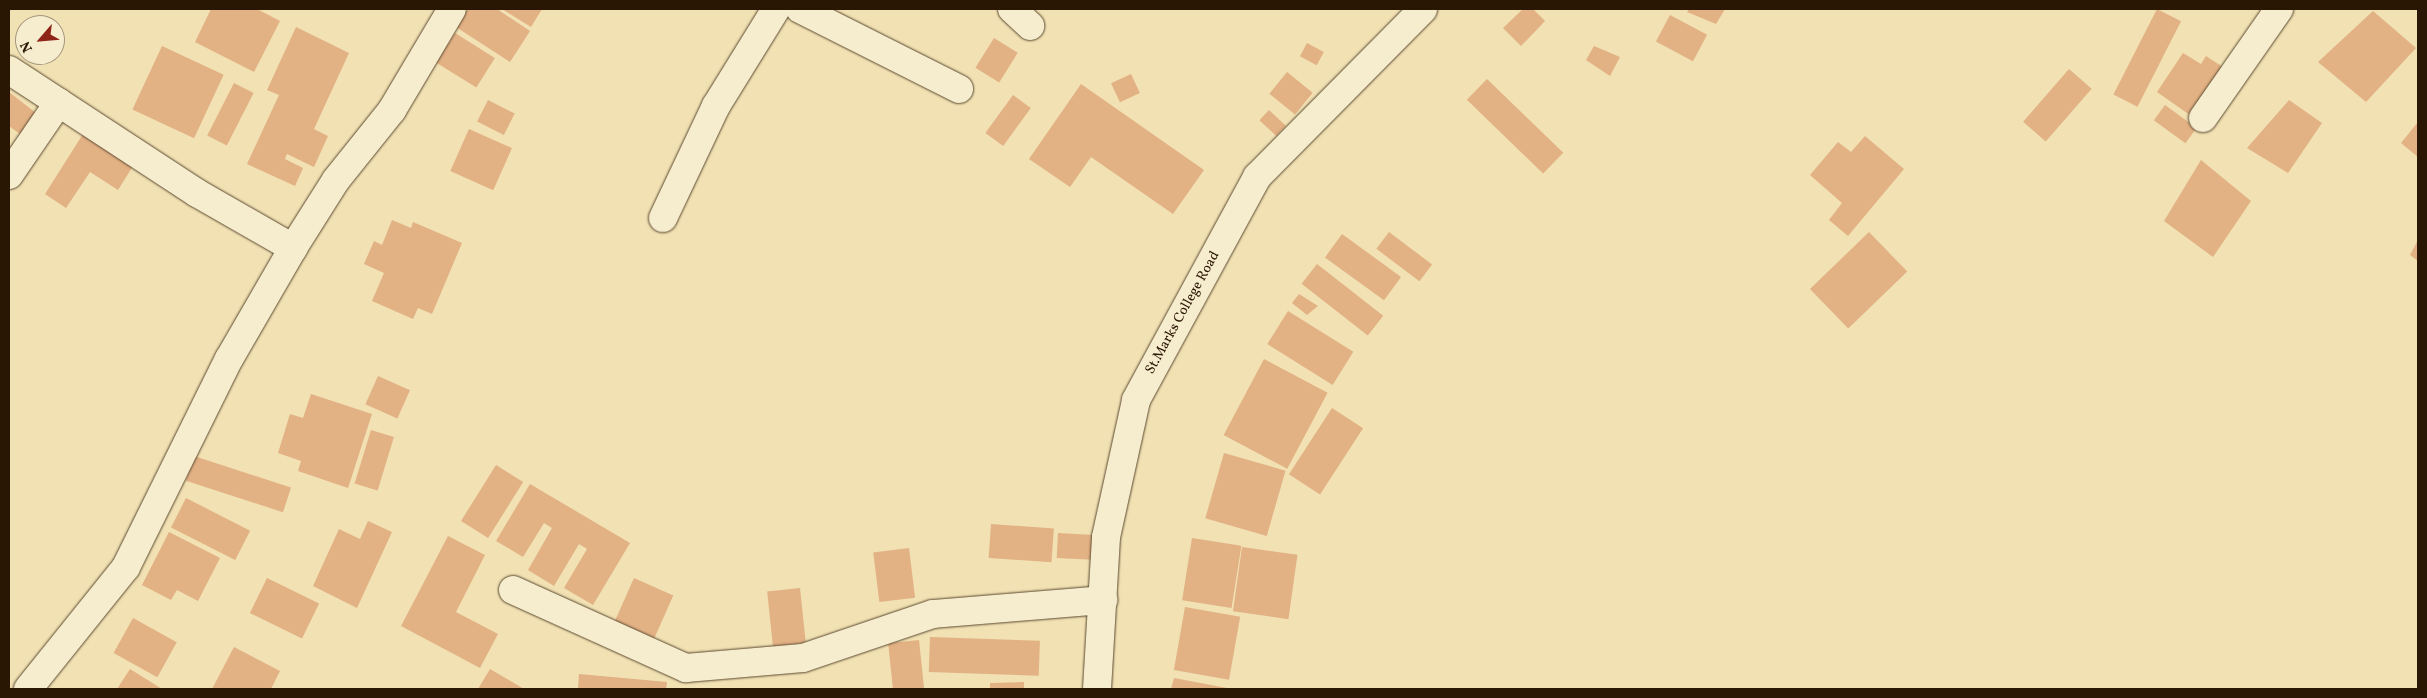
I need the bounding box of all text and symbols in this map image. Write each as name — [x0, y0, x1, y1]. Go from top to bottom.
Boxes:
north arrow — [15, 15, 65, 65]
text: N — [16, 38, 38, 55]
street label: St.Marks College Road — [1142, 249, 1224, 377]

